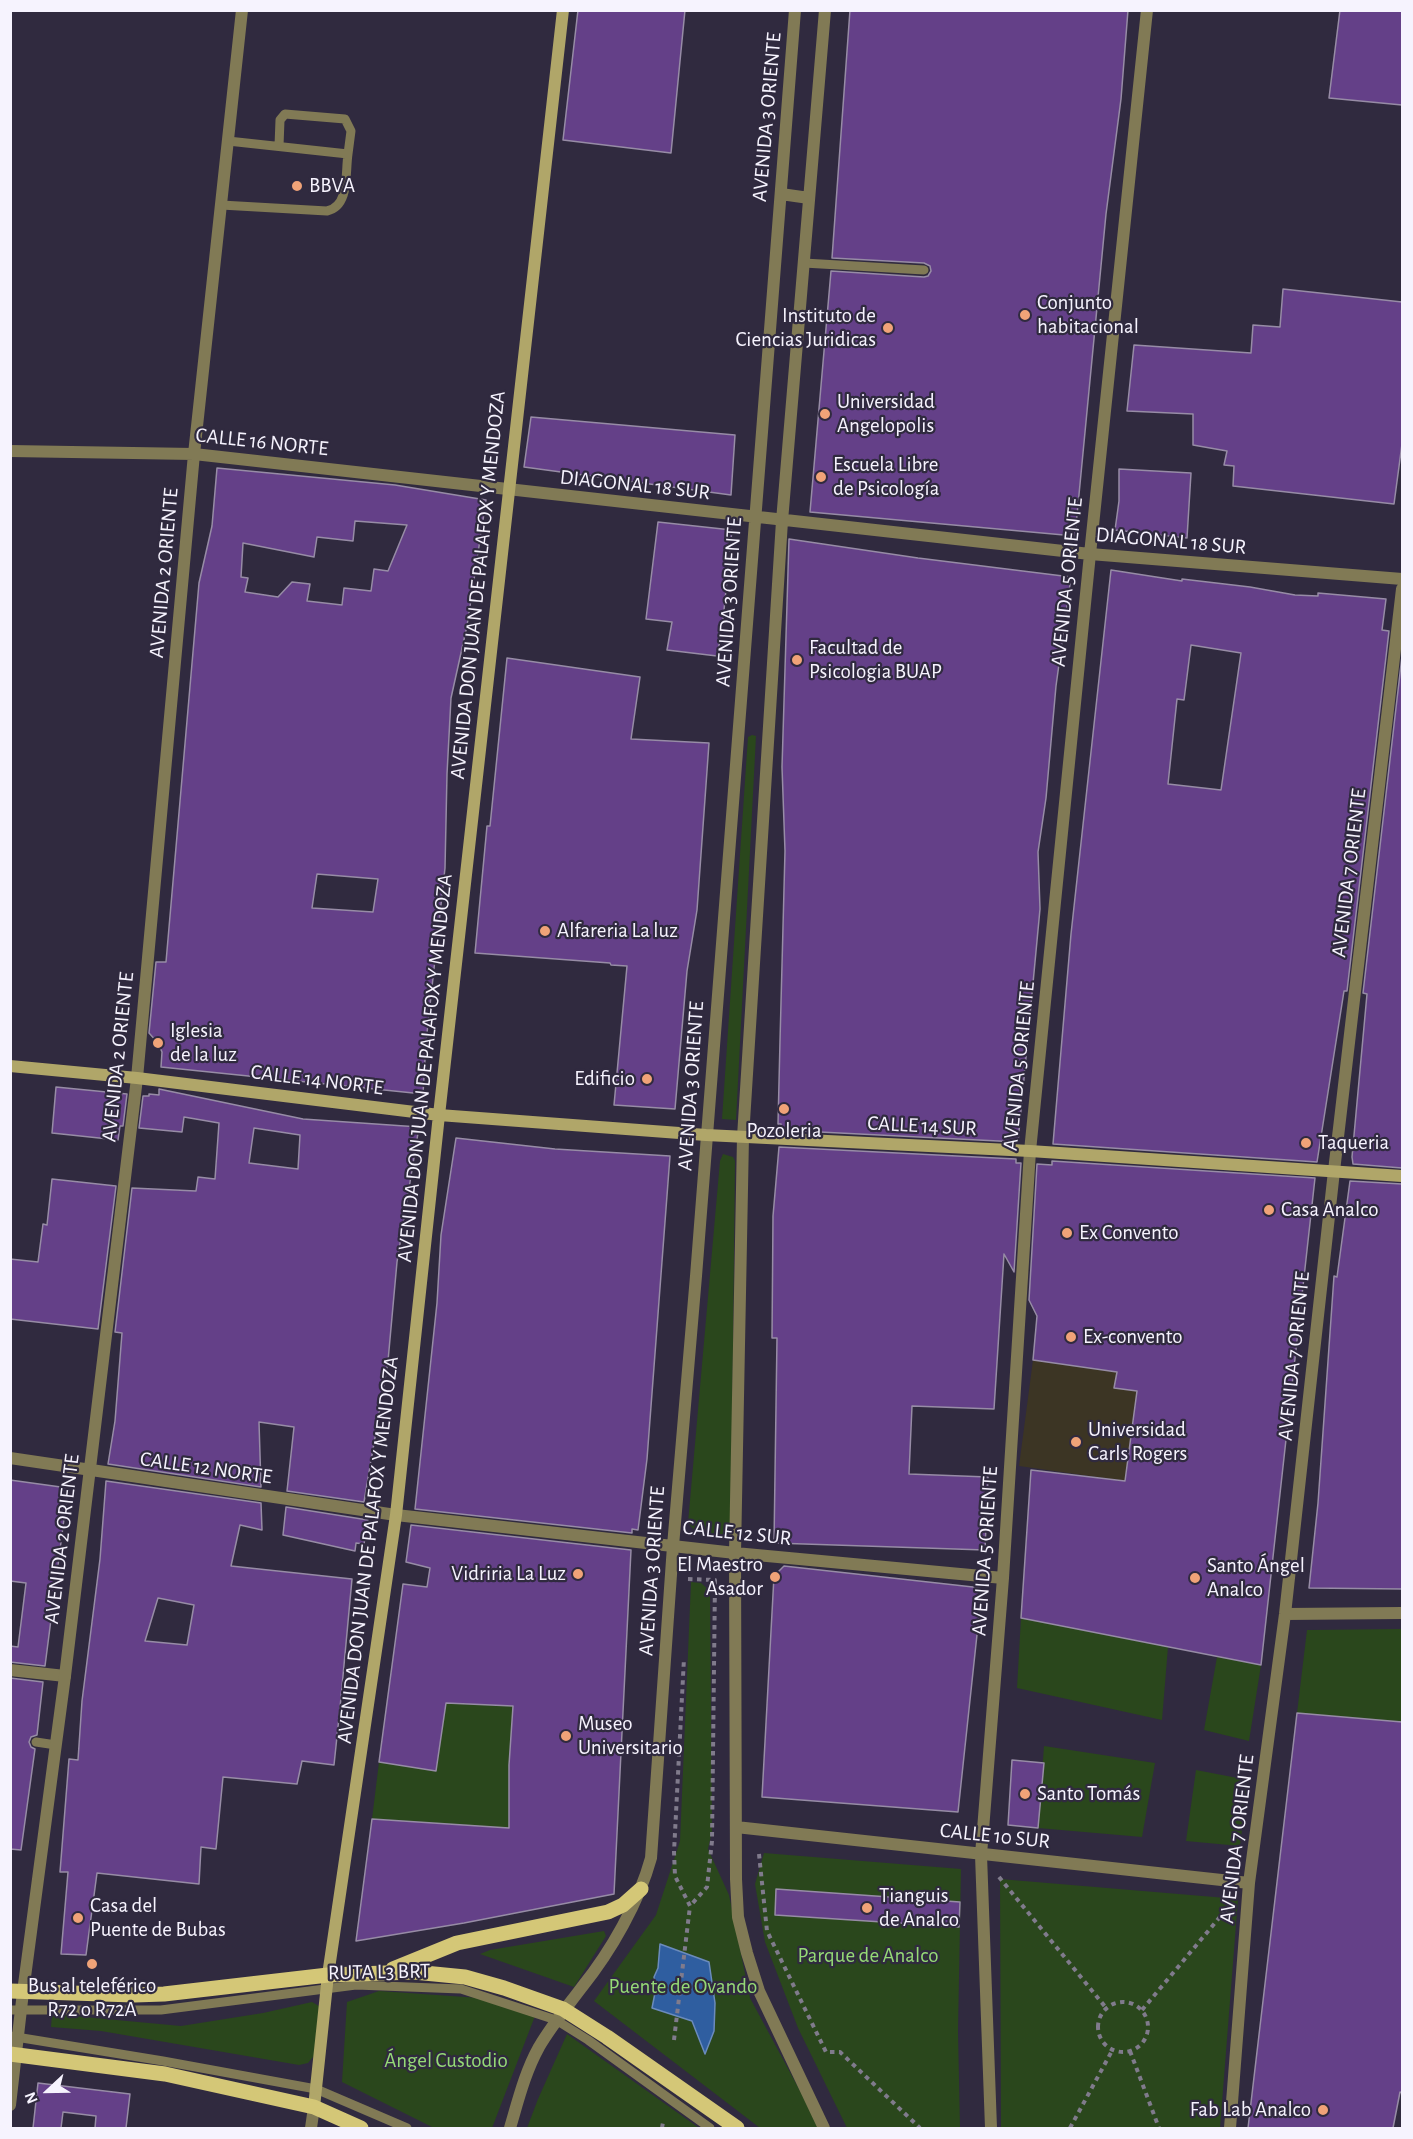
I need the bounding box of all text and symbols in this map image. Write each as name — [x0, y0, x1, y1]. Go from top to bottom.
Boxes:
street label: AVENIDA 3 ORIENTE — [747, 31, 787, 203]
place label: BBVA — [309, 173, 355, 199]
marker: BBVA — [290, 179, 304, 193]
place label: Conjunto habitacional — [1037, 290, 1139, 340]
place label: Instituto de Ciencias Juridicas — [735, 303, 876, 353]
marker: Conjunto habitacional — [1018, 308, 1032, 322]
marker: Instituto de Ciencias Juridicas — [881, 321, 895, 335]
place label: Universidad Angelopolis — [837, 389, 935, 439]
street label: AVENIDA DON JUAN DE PALAFOX Y MENDOZA — [445, 390, 511, 780]
marker: Universidad Angelopolis — [818, 407, 832, 421]
street label: CALLE 16 NORTE — [194, 423, 330, 461]
place label: Escuela Libre de Psicología — [833, 452, 939, 502]
street label: DIAGONAL 18 SUR — [559, 465, 711, 505]
marker: Escuela Libre de Psicología — [814, 470, 828, 484]
street label: AVENIDA 2 ORIENTE — [144, 487, 184, 659]
street label: AVENIDA 5 ORIENTE — [1046, 496, 1088, 668]
street label: AVENIDA 3 ORIENTE — [711, 516, 747, 688]
street label: DIAGONAL 18 SUR — [1095, 522, 1247, 560]
place label: Facultad de Psicologia BUAP — [809, 635, 942, 685]
marker: Facultad de Psicologia BUAP — [790, 653, 804, 667]
street label: AVENIDA 7 ORIENTE — [1326, 787, 1372, 959]
street label: AVENIDA DON JUAN DE PALAFOX Y MENDOZA — [392, 873, 458, 1263]
place label: Alfareria La luz — [557, 918, 678, 944]
marker: Alfareria La luz — [538, 924, 552, 938]
street label: AVENIDA 2 ORIENTE — [97, 971, 139, 1143]
street label: AVENIDA 5 ORIENTE — [998, 980, 1040, 1152]
street label: AVENIDA 3 ORIENTE — [673, 1000, 709, 1172]
place label: Iglesia de la luz — [170, 1018, 237, 1068]
marker: Iglesia de la luz — [151, 1036, 165, 1050]
street label: CALLE 14 NORTE — [249, 1059, 385, 1101]
place label: Edificio — [574, 1066, 635, 1092]
marker: Edificio — [640, 1072, 654, 1086]
marker: Pozoleria — [777, 1102, 791, 1116]
street label: CALLE 14 SUR — [867, 1111, 977, 1141]
place label: Pozoleria — [746, 1118, 822, 1144]
place label: Taqueria — [1318, 1130, 1389, 1156]
marker: Taqueria — [1299, 1136, 1313, 1150]
place label: Casa Analco — [1281, 1197, 1379, 1223]
marker: Casa Analco — [1262, 1203, 1276, 1217]
place label: Ex Convento — [1079, 1220, 1179, 1246]
marker: Ex Convento — [1060, 1226, 1074, 1240]
street label: AVENIDA 7 ORIENTE — [1273, 1270, 1315, 1442]
place label: Ex-convento — [1083, 1324, 1183, 1350]
marker: Ex-convento — [1064, 1330, 1078, 1344]
street label: AVENIDA DON JUAN DE PALAFOX Y MENDOZA — [332, 1355, 404, 1745]
place label: Universidad Carls Rogers — [1088, 1417, 1187, 1467]
marker: Universidad Carls Rogers — [1069, 1435, 1083, 1449]
street label: CALLE 12 NORTE — [138, 1446, 274, 1490]
street label: AVENIDA 2 ORIENTE — [39, 1453, 85, 1625]
street label: AVENIDA 5 ORIENTE — [967, 1465, 1003, 1637]
street label: AVENIDA 3 ORIENTE — [634, 1485, 670, 1657]
street label: CALLE 12 SUR — [681, 1515, 793, 1551]
place label: El Maestro Asador — [677, 1552, 763, 1602]
place label: Santo Ángel Analco — [1207, 1553, 1305, 1603]
place label: Vidriria La Luz — [451, 1561, 566, 1587]
marker: Vidriria La Luz — [571, 1567, 585, 1581]
marker: El Maestro Asador — [768, 1570, 782, 1584]
marker: Santo Ángel Analco — [1188, 1571, 1202, 1585]
place label: Museo Universitario — [578, 1711, 683, 1761]
marker: Museo Universitario — [559, 1729, 573, 1743]
street label: AVENIDA 7 ORIENTE — [1214, 1753, 1260, 1925]
place label: Santo Tomás — [1037, 1781, 1140, 1807]
marker: Santo Tomás — [1018, 1787, 1032, 1801]
street label: CALLE 10 SUR — [939, 1818, 1051, 1854]
place label: Tianguis de Analco — [879, 1883, 959, 1933]
place label: Casa del Puente de Bubas — [90, 1893, 226, 1943]
marker: Tianguis de Analco — [860, 1901, 874, 1915]
marker: Casa del Puente de Bubas — [71, 1911, 85, 1925]
park label: Parque de Analco — [797, 1943, 939, 1969]
marker: Bus al teleférico R72 o R72A — [85, 1957, 99, 1971]
street label: RUTA L3 BRT — [328, 1959, 430, 1985]
place label: Bus al teleférico R72 o R72A — [28, 1973, 156, 2023]
park label: Puente de Ovando — [609, 1974, 757, 2000]
park label: Ángel Custodio — [384, 2048, 508, 2074]
north arrow — [18, 2061, 78, 2121]
text: N — [22, 2090, 41, 2106]
place label: Fab Lab Analco — [1190, 2097, 1311, 2123]
marker: Fab Lab Analco — [1316, 2103, 1330, 2117]

